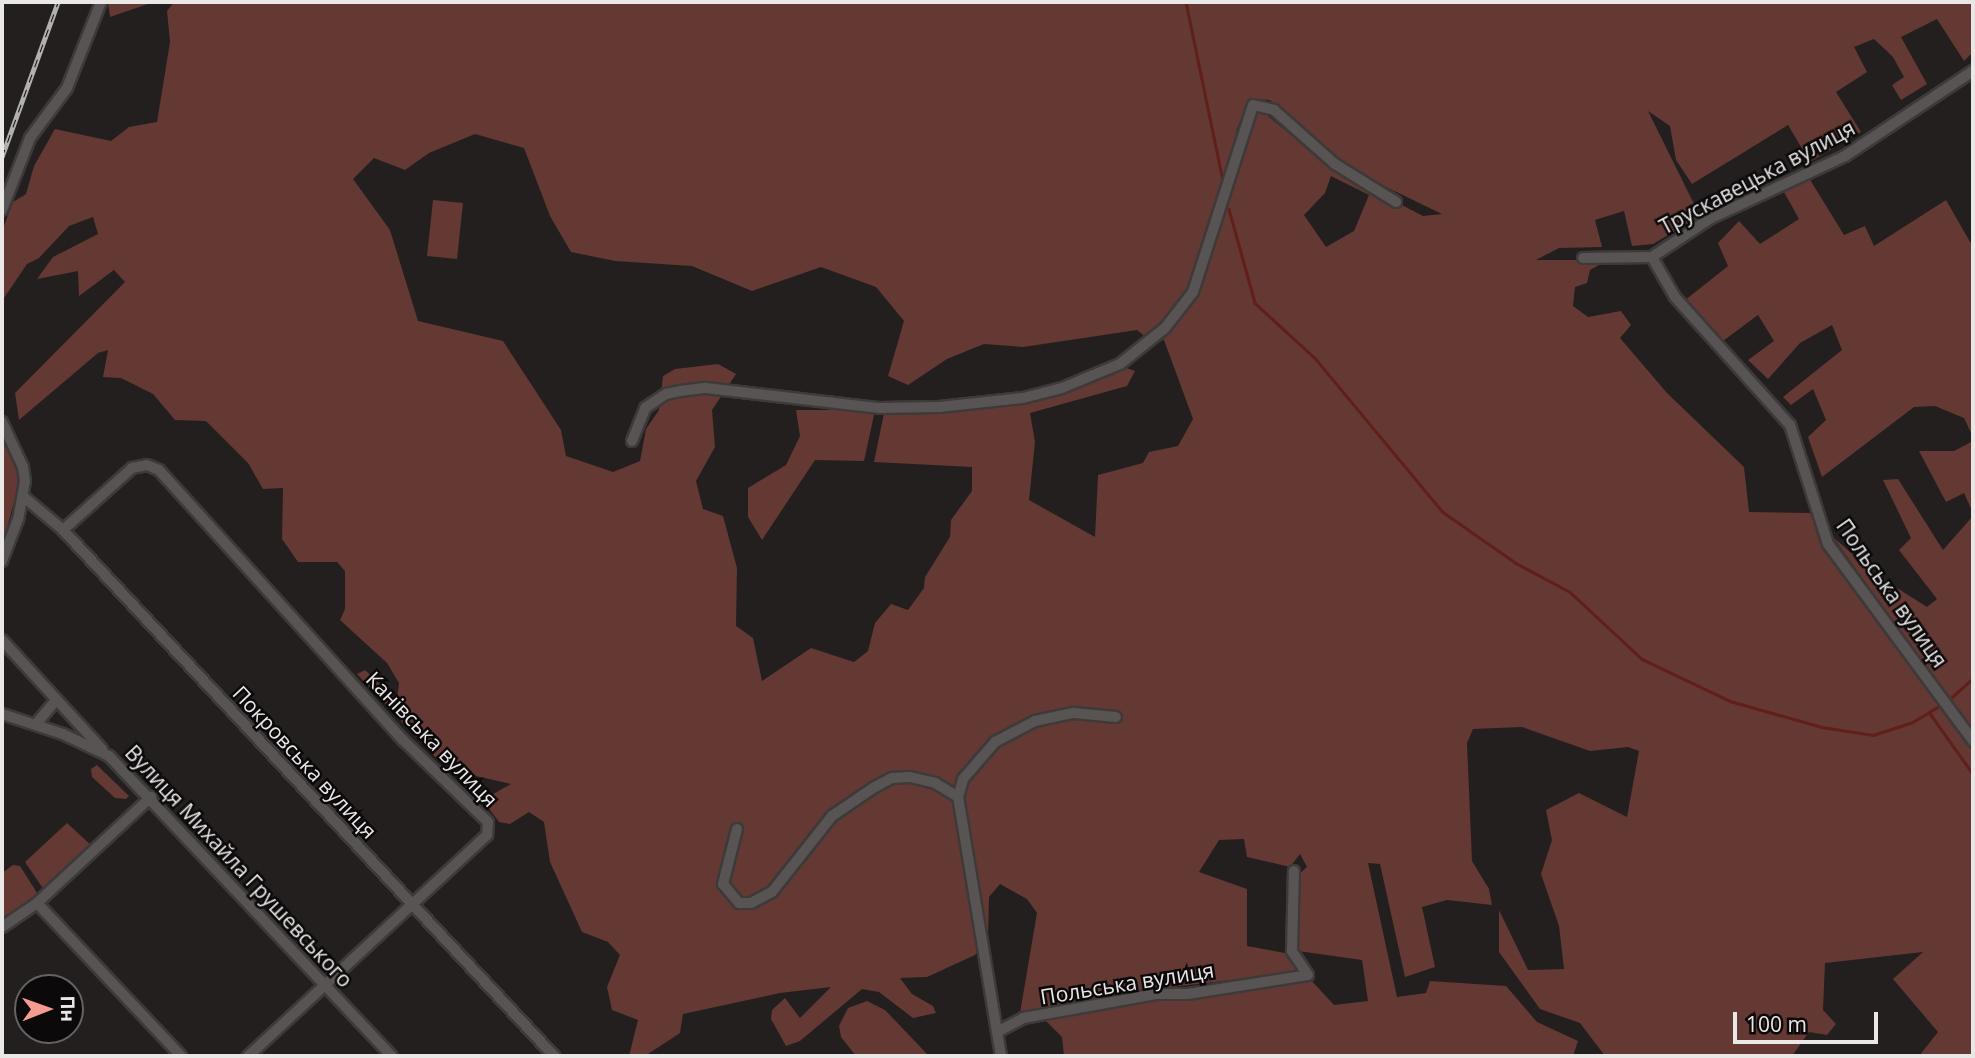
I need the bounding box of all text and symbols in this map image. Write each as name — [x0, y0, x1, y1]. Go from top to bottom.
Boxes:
street label: Трускавецька вулиця — [1655, 115, 1859, 239]
street label: Польська вулиця — [1831, 514, 1953, 672]
street label: Канівська вулиця — [361, 666, 503, 812]
street label: Покровська вулиця — [228, 680, 382, 844]
street label: Вулиця Михайла Грушевського — [120, 740, 358, 992]
street label: Польська вулиця — [1038, 957, 1216, 1009]
north arrow — [14, 974, 84, 1044]
text: Пн — [55, 995, 81, 1022]
scale bar — [1737, 998, 1882, 1042]
text: 100 m — [1746, 1010, 1807, 1038]

